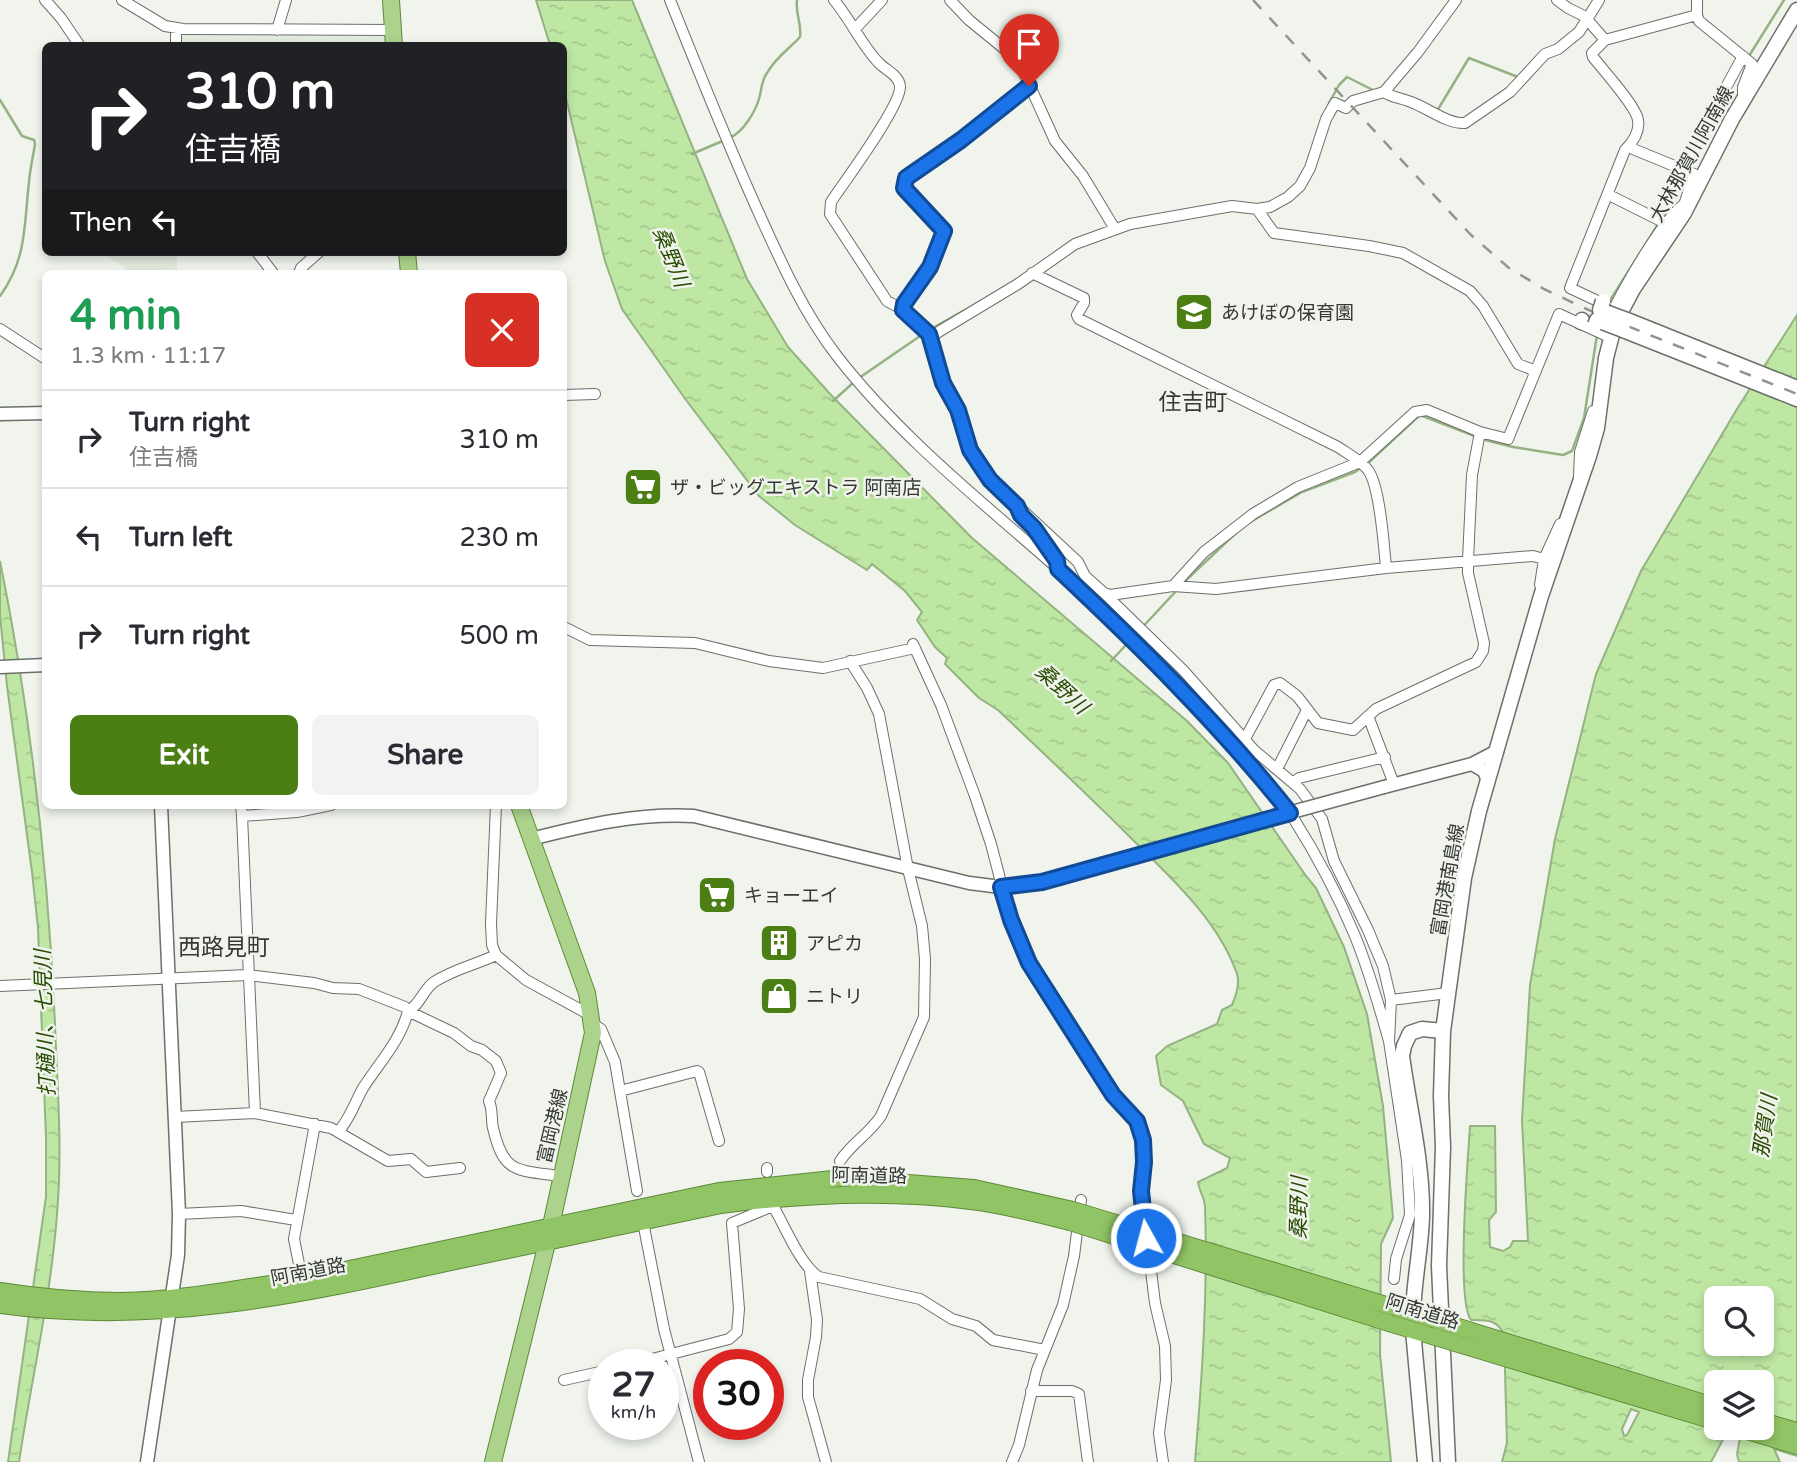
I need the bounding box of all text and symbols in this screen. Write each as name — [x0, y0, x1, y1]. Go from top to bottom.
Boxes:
pin — [999, 14, 1059, 86]
icon: arrive — [1010, 25, 1048, 63]
text: 310 m — [185, 63, 335, 122]
icon: right — [70, 70, 161, 161]
street label: 大林那賀川阿南線 — [1645, 83, 1738, 226]
text: 住吉橋 — [185, 131, 281, 169]
icon: left — [146, 203, 184, 241]
text: Then — [70, 207, 132, 238]
water label: 桑野川 — [647, 223, 695, 293]
text: 4 min — [70, 290, 182, 341]
school or university icon: あけぼの保育園 — [1173, 291, 1215, 333]
button: close — [465, 293, 539, 367]
place label: あけぼの保育園 — [1221, 302, 1354, 324]
text: 1.3 km · 11:17 — [70, 342, 226, 370]
district label: 住吉町 — [1159, 389, 1228, 417]
text: Turn right — [129, 407, 250, 438]
icon: right — [70, 420, 108, 458]
text: 310 m — [459, 424, 539, 455]
text: 住吉橋 — [129, 444, 198, 472]
supermarket icon: ザ・ビッグエキストラ 阿南店 — [622, 466, 664, 508]
place label: ザ・ビッグエキストラ 阿南店 — [670, 477, 921, 499]
icon: left — [70, 518, 108, 556]
text: Turn left — [129, 522, 232, 553]
text: 230 m — [459, 522, 539, 553]
icon: right — [70, 616, 108, 654]
text: Turn right — [129, 620, 250, 651]
text: 500 m — [459, 620, 539, 651]
water label: 桑野川 — [1030, 659, 1095, 721]
button: Exit — [70, 715, 298, 795]
button: Share — [312, 715, 539, 795]
street label: 富岡港南島線 — [1427, 822, 1469, 938]
supermarket icon: キョーエイ — [696, 874, 738, 916]
place label: キョーエイ — [744, 885, 839, 907]
building icon: アピカ — [758, 922, 800, 964]
place label: アピカ — [806, 933, 863, 955]
district label: 西路見町 — [178, 934, 270, 962]
water label: 打樋川、七見川 — [30, 947, 61, 1097]
shop icon: ニトリ — [758, 975, 800, 1017]
place label: ニトリ — [806, 986, 863, 1008]
street label: 富岡港線 — [534, 1087, 572, 1166]
water label: 那賀川 — [1749, 1091, 1783, 1159]
street label: 阿南道路 — [831, 1164, 907, 1188]
water label: 桑野川 — [1286, 1174, 1313, 1240]
position arrow — [1109, 1201, 1183, 1275]
street label: 阿南道路 — [269, 1254, 348, 1290]
map controls — [1704, 1286, 1774, 1440]
button: search — [1704, 1286, 1774, 1356]
street label: 阿南道路 — [1383, 1290, 1462, 1334]
speed limit sign: 30 — [693, 1349, 784, 1440]
text: 27 — [612, 1364, 655, 1406]
button: layers — [1704, 1370, 1774, 1440]
text: km/h — [611, 1401, 656, 1423]

